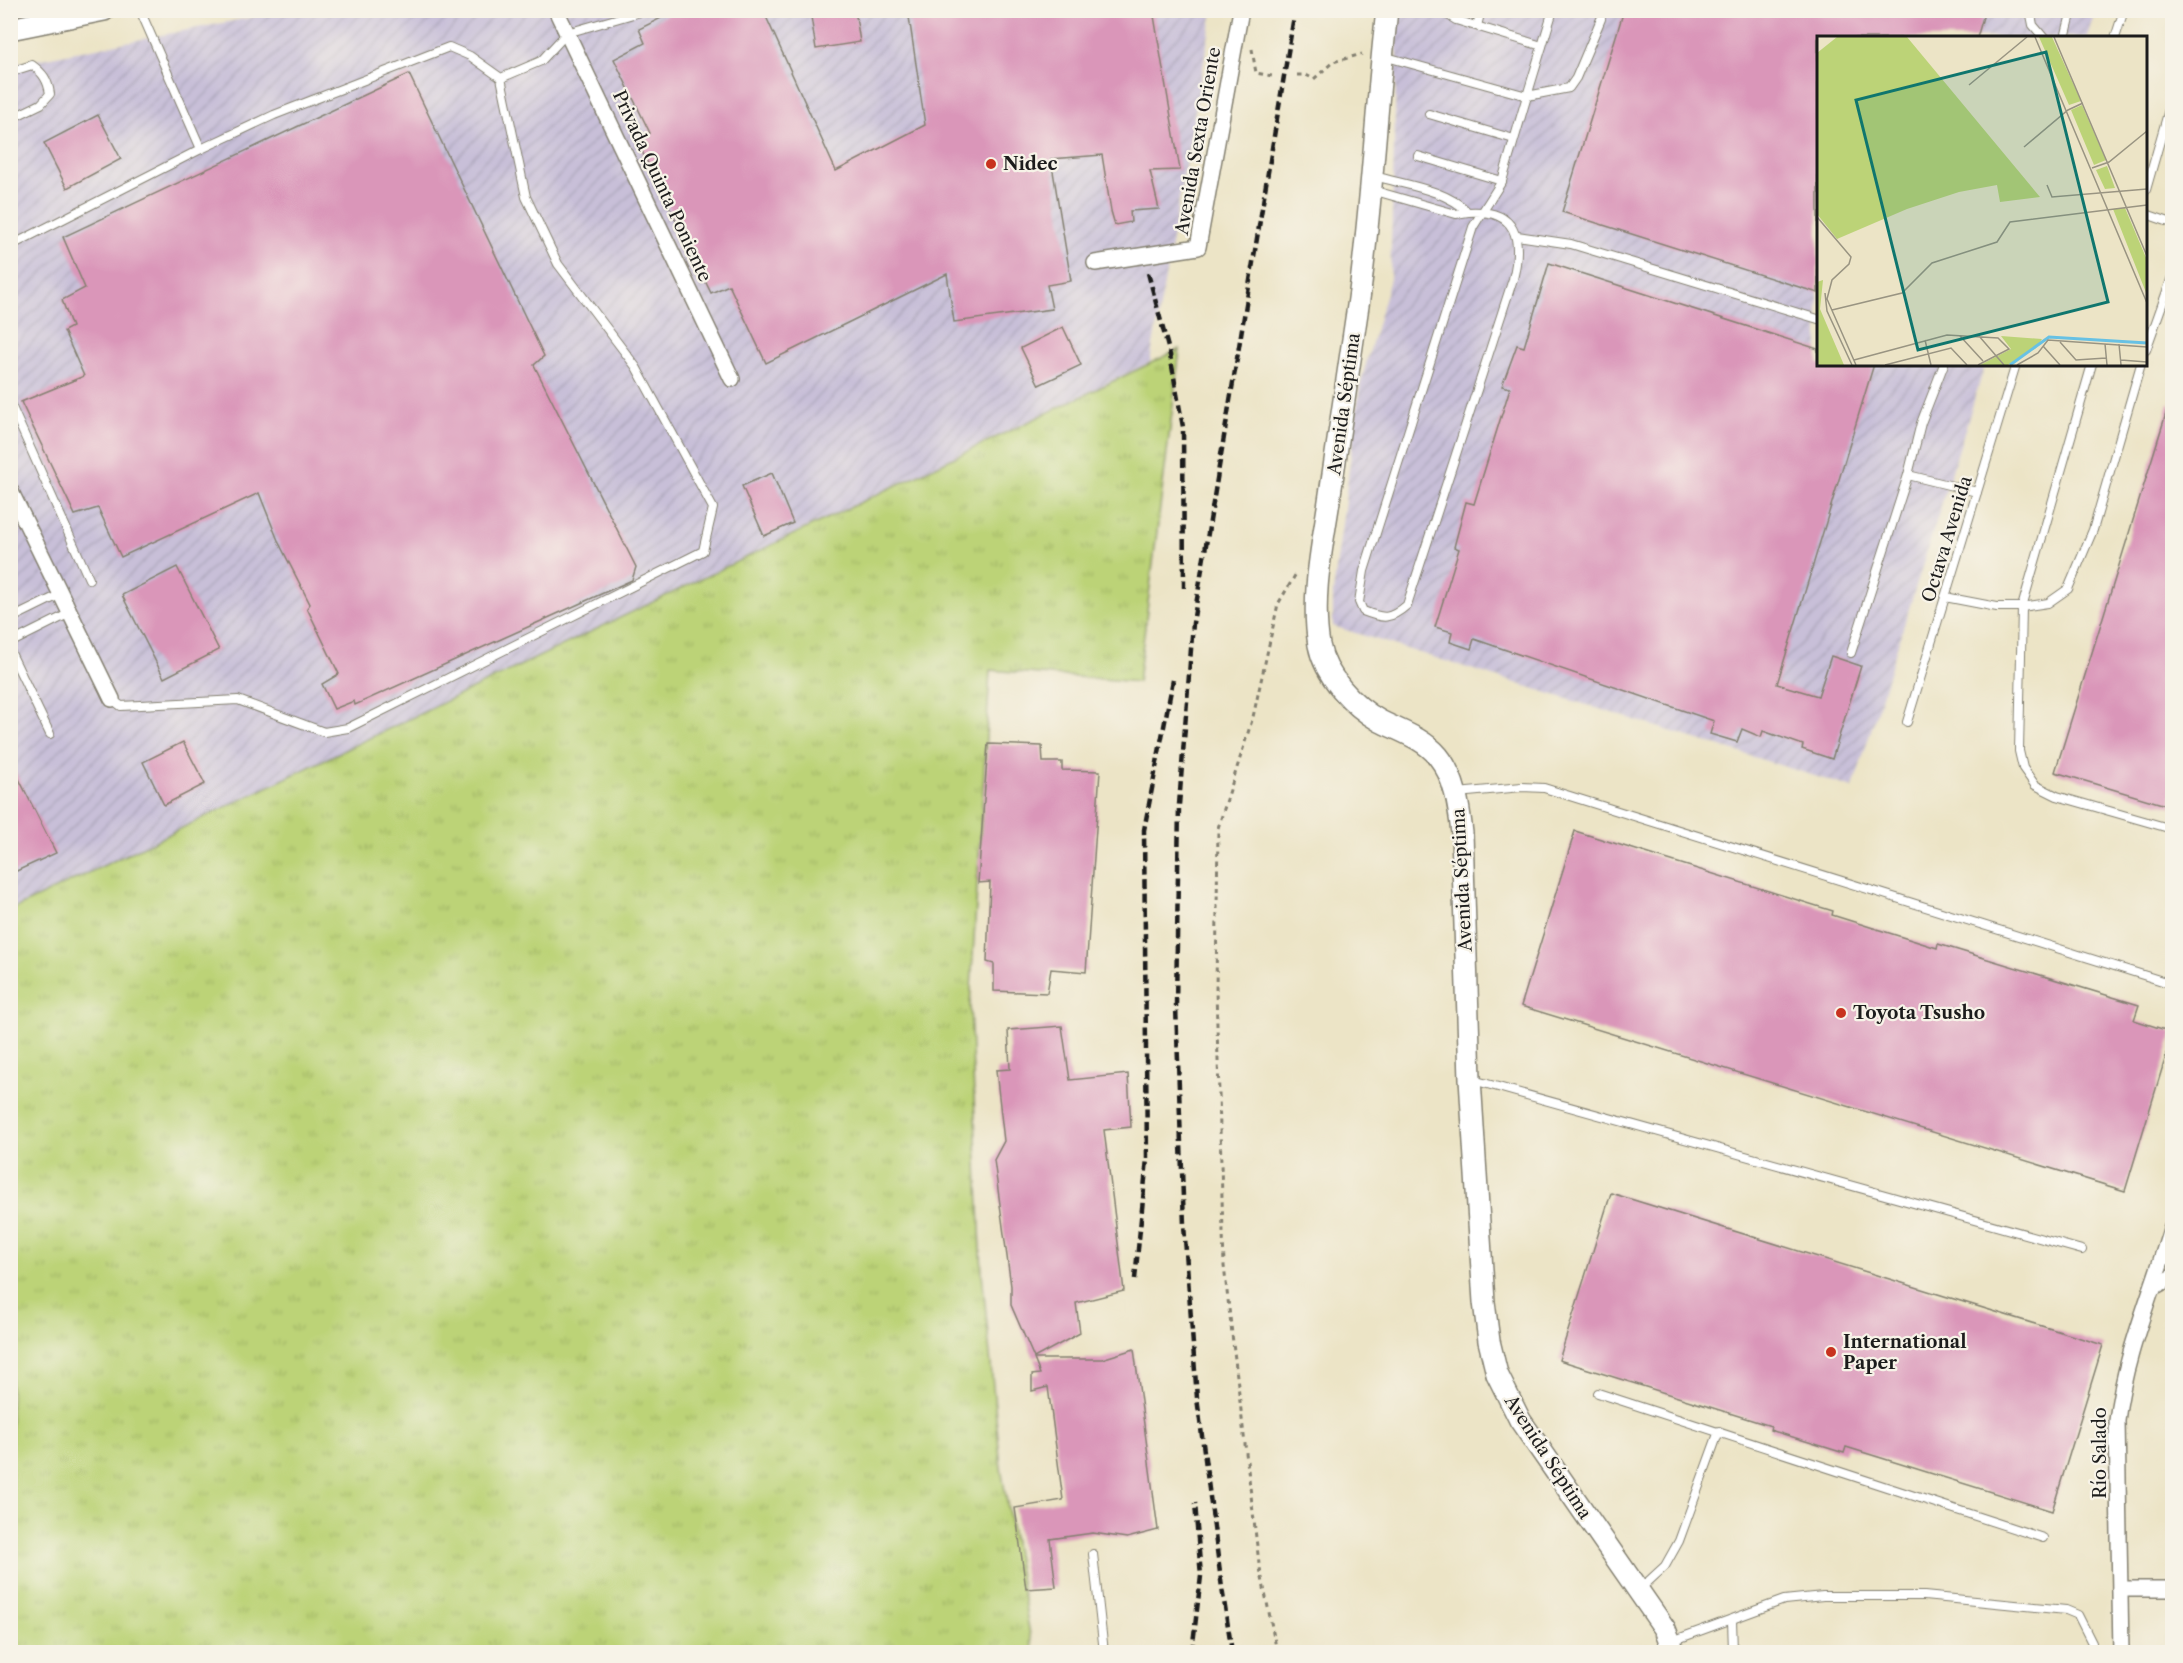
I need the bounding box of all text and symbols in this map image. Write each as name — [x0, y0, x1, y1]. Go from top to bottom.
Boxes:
inset map — [1817, 36, 2147, 366]
street label: Avenida Sexta Oriente — [1170, 45, 1225, 238]
street label: Privada Quinta Poniente — [608, 87, 716, 285]
place label: Nidec — [1003, 153, 1058, 175]
marker: Nidec — [984, 157, 998, 171]
street label: Avenida Séptima — [1323, 331, 1365, 478]
street label: Octava Avenida — [1917, 473, 1977, 605]
street label: Avenida Séptima — [1447, 807, 1477, 953]
place label: Toyota Tsusho — [1853, 1002, 1985, 1024]
marker: Toyota Tsusho — [1834, 1006, 1848, 1020]
place label: International Paper — [1843, 1331, 1967, 1374]
marker: International Paper — [1824, 1345, 1838, 1359]
street label: Avenida Séptima — [1499, 1390, 1597, 1524]
street label: Río Salado — [2089, 1407, 2111, 1499]

